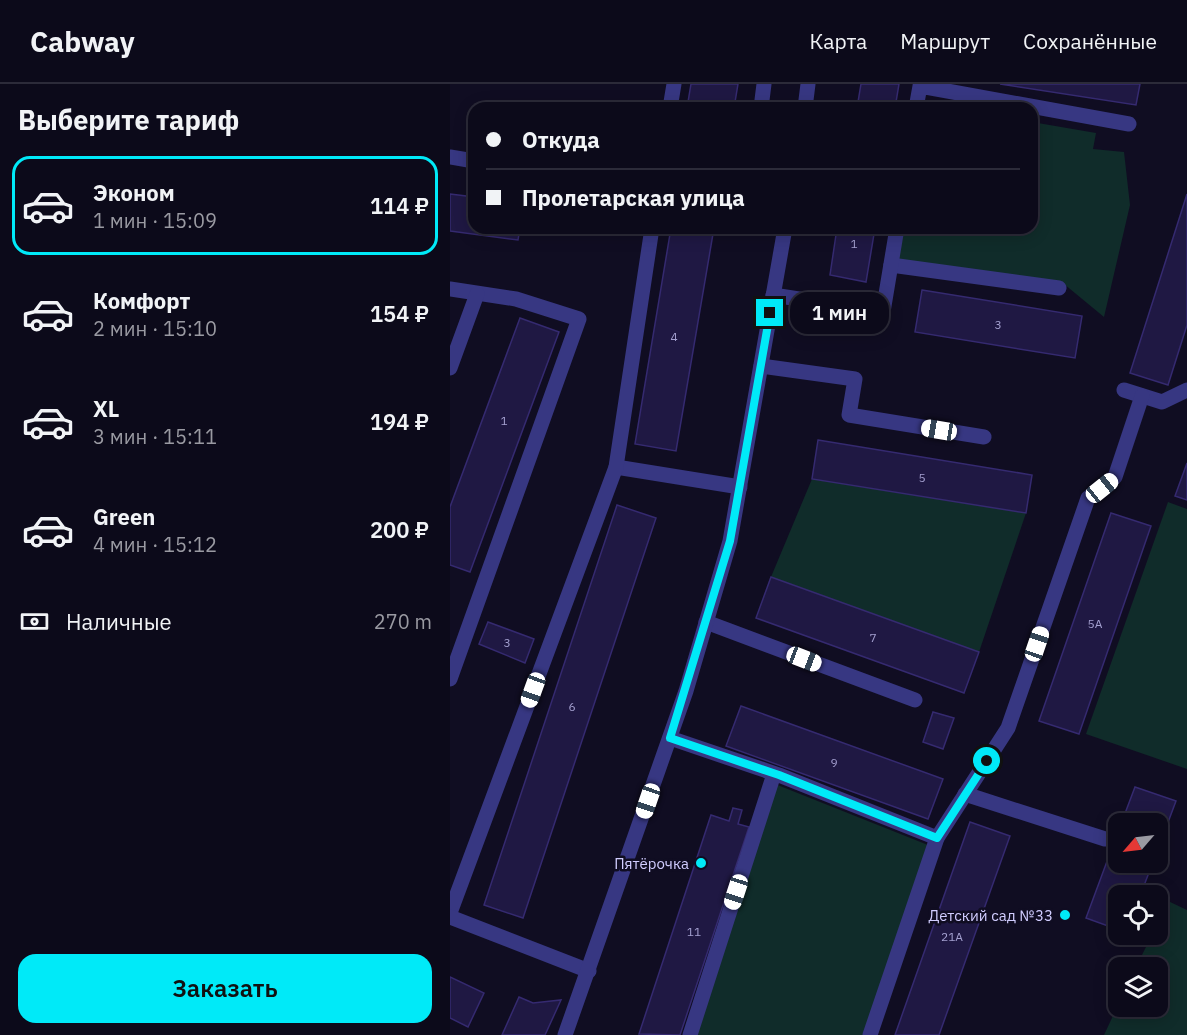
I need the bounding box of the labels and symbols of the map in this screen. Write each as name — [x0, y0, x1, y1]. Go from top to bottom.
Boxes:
house number: 1 — [850, 236, 858, 251]
callout: 1 мин — [791, 292, 890, 334]
route end — [756, 299, 783, 326]
house number: 3 — [994, 317, 1002, 332]
house number: 4 — [670, 329, 678, 344]
house number: 1 — [500, 413, 508, 428]
car — [920, 418, 958, 442]
house number: 5 — [918, 470, 926, 485]
car — [1082, 470, 1122, 506]
house number: 5А — [1088, 616, 1103, 631]
car — [1023, 624, 1051, 664]
house number: 7 — [869, 630, 877, 645]
house number: 3 — [503, 635, 511, 650]
car — [784, 644, 824, 674]
car — [518, 670, 548, 710]
house number: 6 — [568, 699, 576, 714]
route start — [973, 747, 1000, 774]
house number: 9 — [830, 755, 838, 770]
car — [634, 781, 662, 821]
north arrow — [1108, 813, 1168, 873]
place label: Пятёрочка — [614, 854, 689, 873]
marker: Пятёрочка — [694, 856, 708, 870]
car — [722, 872, 750, 912]
place label: Детский сад №33 — [928, 906, 1053, 925]
marker: Детский сад №33 — [1058, 908, 1072, 922]
house number: 11 — [687, 924, 701, 939]
house number: 21А — [941, 929, 963, 944]

